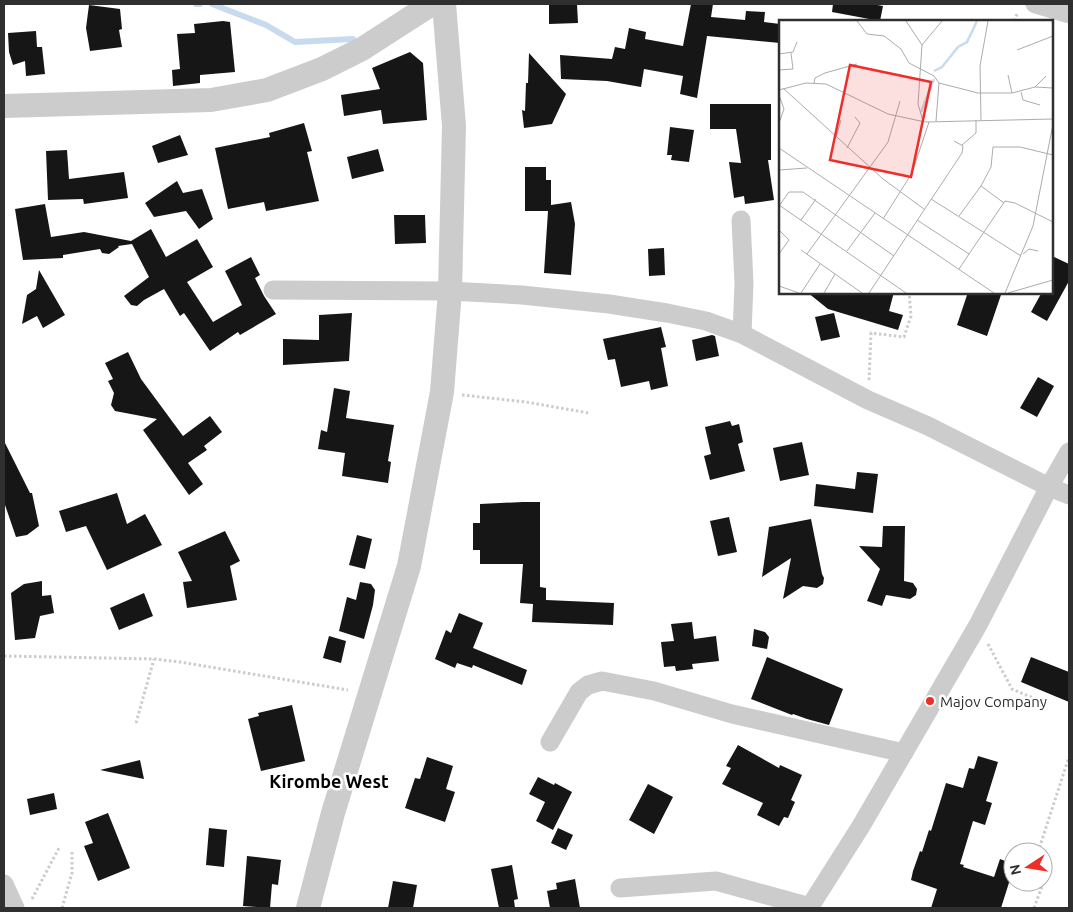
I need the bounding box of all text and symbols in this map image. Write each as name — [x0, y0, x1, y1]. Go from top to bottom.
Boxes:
inset map — [779, 20, 1053, 294]
place label: Majov Company — [940, 693, 1047, 710]
marker: Majov Company — [924, 695, 936, 707]
district label: Kirombe West — [269, 771, 389, 791]
north arrow — [1003, 842, 1053, 892]
text: N — [1006, 863, 1024, 876]

